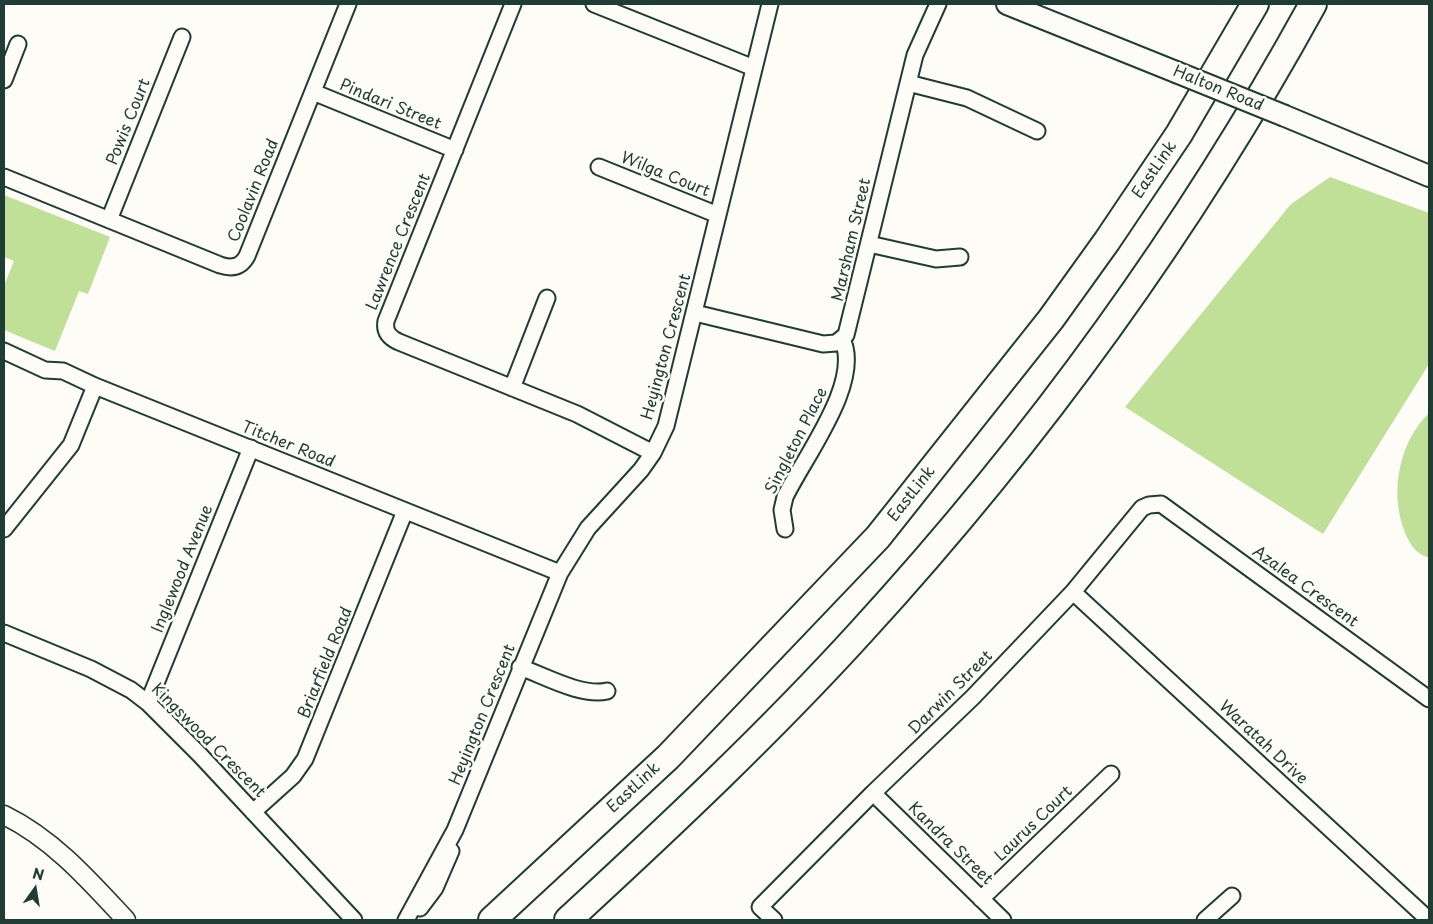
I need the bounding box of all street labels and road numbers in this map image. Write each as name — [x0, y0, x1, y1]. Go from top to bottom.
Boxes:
street label: Halton Road — [1170, 62, 1266, 116]
street label: Powis Court — [103, 76, 155, 168]
street label: Pindari Street — [336, 76, 444, 134]
street label: Coolavin Road — [225, 137, 283, 245]
street label: EastLink — [1129, 138, 1181, 202]
street label: Wilga Court — [618, 148, 712, 202]
street label: Lawrence Crescent — [363, 171, 435, 313]
street label: Marsham Street — [828, 177, 876, 303]
street label: Heyington Crescent — [638, 272, 696, 422]
street label: Singleton Place — [762, 384, 832, 498]
street label: Titcher Road — [239, 418, 337, 472]
street label: EastLink — [884, 462, 940, 526]
street label: Inglewood Avenue — [149, 502, 217, 636]
street label: Azalea Crescent — [1248, 542, 1362, 632]
street label: Briarfield Road — [295, 605, 357, 721]
street label: Heyington Crescent — [446, 642, 520, 788]
street label: Darwin Street — [905, 647, 997, 739]
street label: Kingswood Crescent — [147, 680, 269, 802]
street label: Waratah Drive — [1215, 697, 1311, 789]
street label: EastLink — [604, 759, 664, 817]
street label: Laurus Court — [991, 782, 1077, 866]
street label: Kandra Street — [904, 799, 996, 889]

